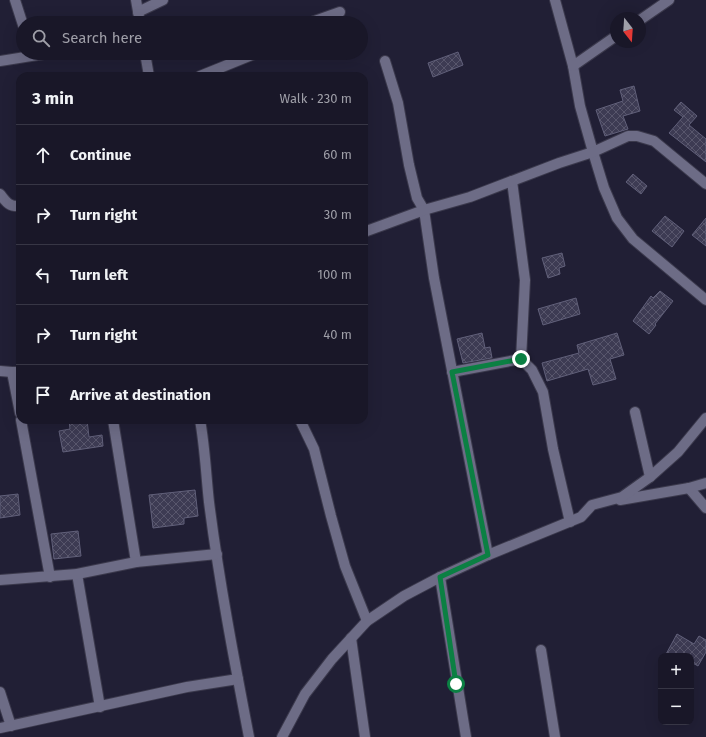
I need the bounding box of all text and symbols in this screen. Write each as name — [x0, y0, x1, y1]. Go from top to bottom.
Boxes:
north arrow — [610, 12, 646, 48]
search box — [16, 16, 368, 60]
icon: search — [30, 27, 52, 49]
text: Search here — [62, 29, 142, 47]
text: 3 min — [32, 88, 74, 109]
text: Walk · 230 m — [280, 91, 352, 106]
icon: ahead — [32, 144, 54, 166]
text: Continue — [70, 146, 131, 164]
text: 60 m — [323, 147, 352, 162]
icon: right — [32, 204, 54, 226]
text: Turn right — [70, 206, 137, 224]
text: 30 m — [324, 207, 352, 222]
icon: left — [32, 264, 54, 286]
text: Turn left — [70, 266, 128, 284]
text: 100 m — [317, 267, 352, 282]
icon: right — [32, 324, 54, 346]
text: Turn right — [70, 326, 137, 344]
text: 40 m — [323, 327, 352, 342]
route end — [512, 350, 530, 368]
icon: arrive — [32, 384, 54, 406]
text: Arrive at destination — [70, 386, 211, 404]
map controls — [658, 653, 694, 725]
button: + — [658, 653, 694, 689]
route start — [447, 675, 465, 693]
button: − — [658, 689, 694, 725]

